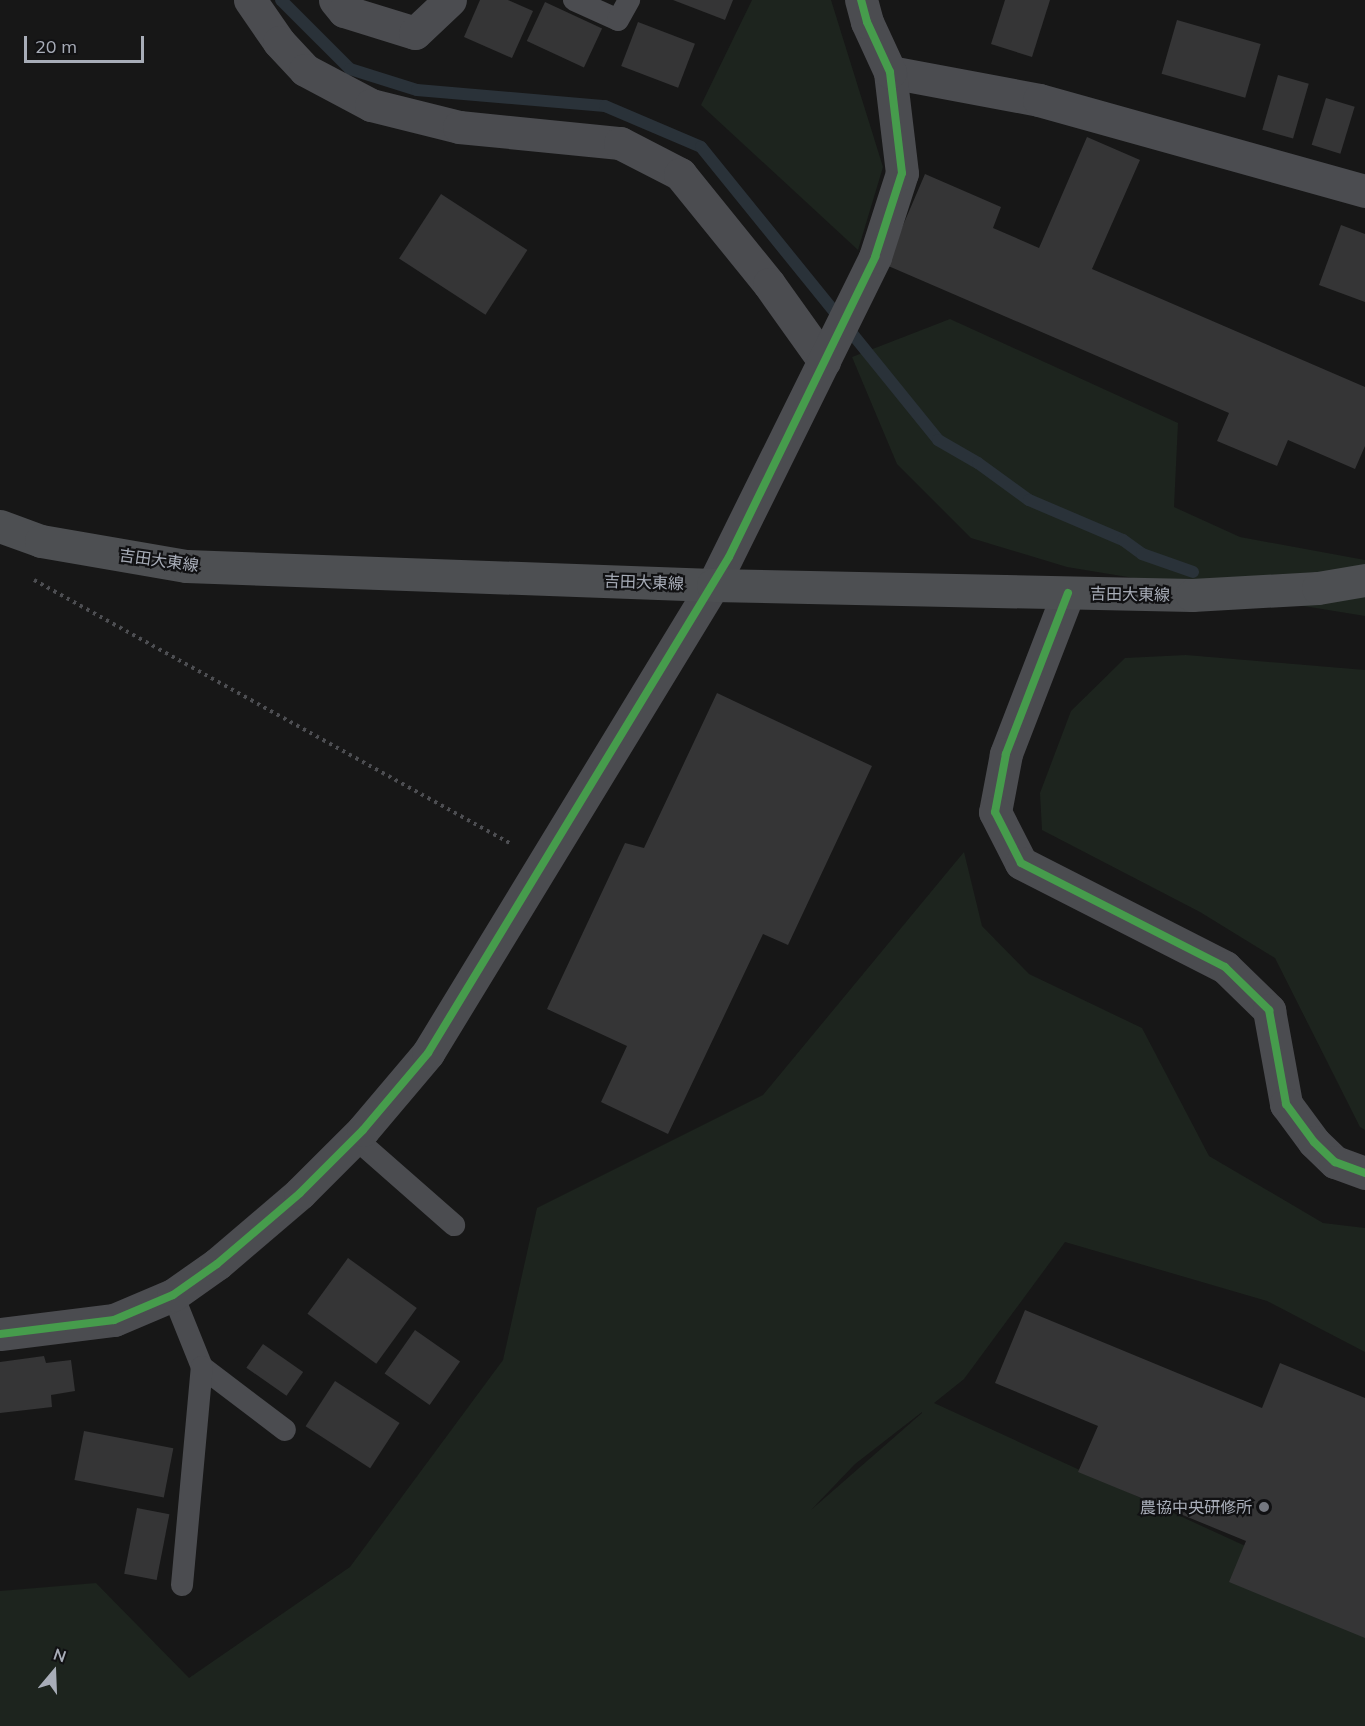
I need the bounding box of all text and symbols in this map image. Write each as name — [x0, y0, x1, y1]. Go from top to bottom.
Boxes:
scale bar — [27, 24, 147, 62]
text: 20 m — [35, 35, 77, 58]
street label: 吉田大東線 — [118, 545, 200, 575]
street label: 吉田大東線 — [604, 571, 684, 593]
street label: 吉田大東線 — [1090, 584, 1170, 604]
place label: 農協中央研修所 — [1140, 1497, 1252, 1517]
marker: 農協中央研修所 — [1257, 1500, 1271, 1514]
north arrow — [24, 1642, 84, 1702]
text: N — [51, 1644, 69, 1666]

